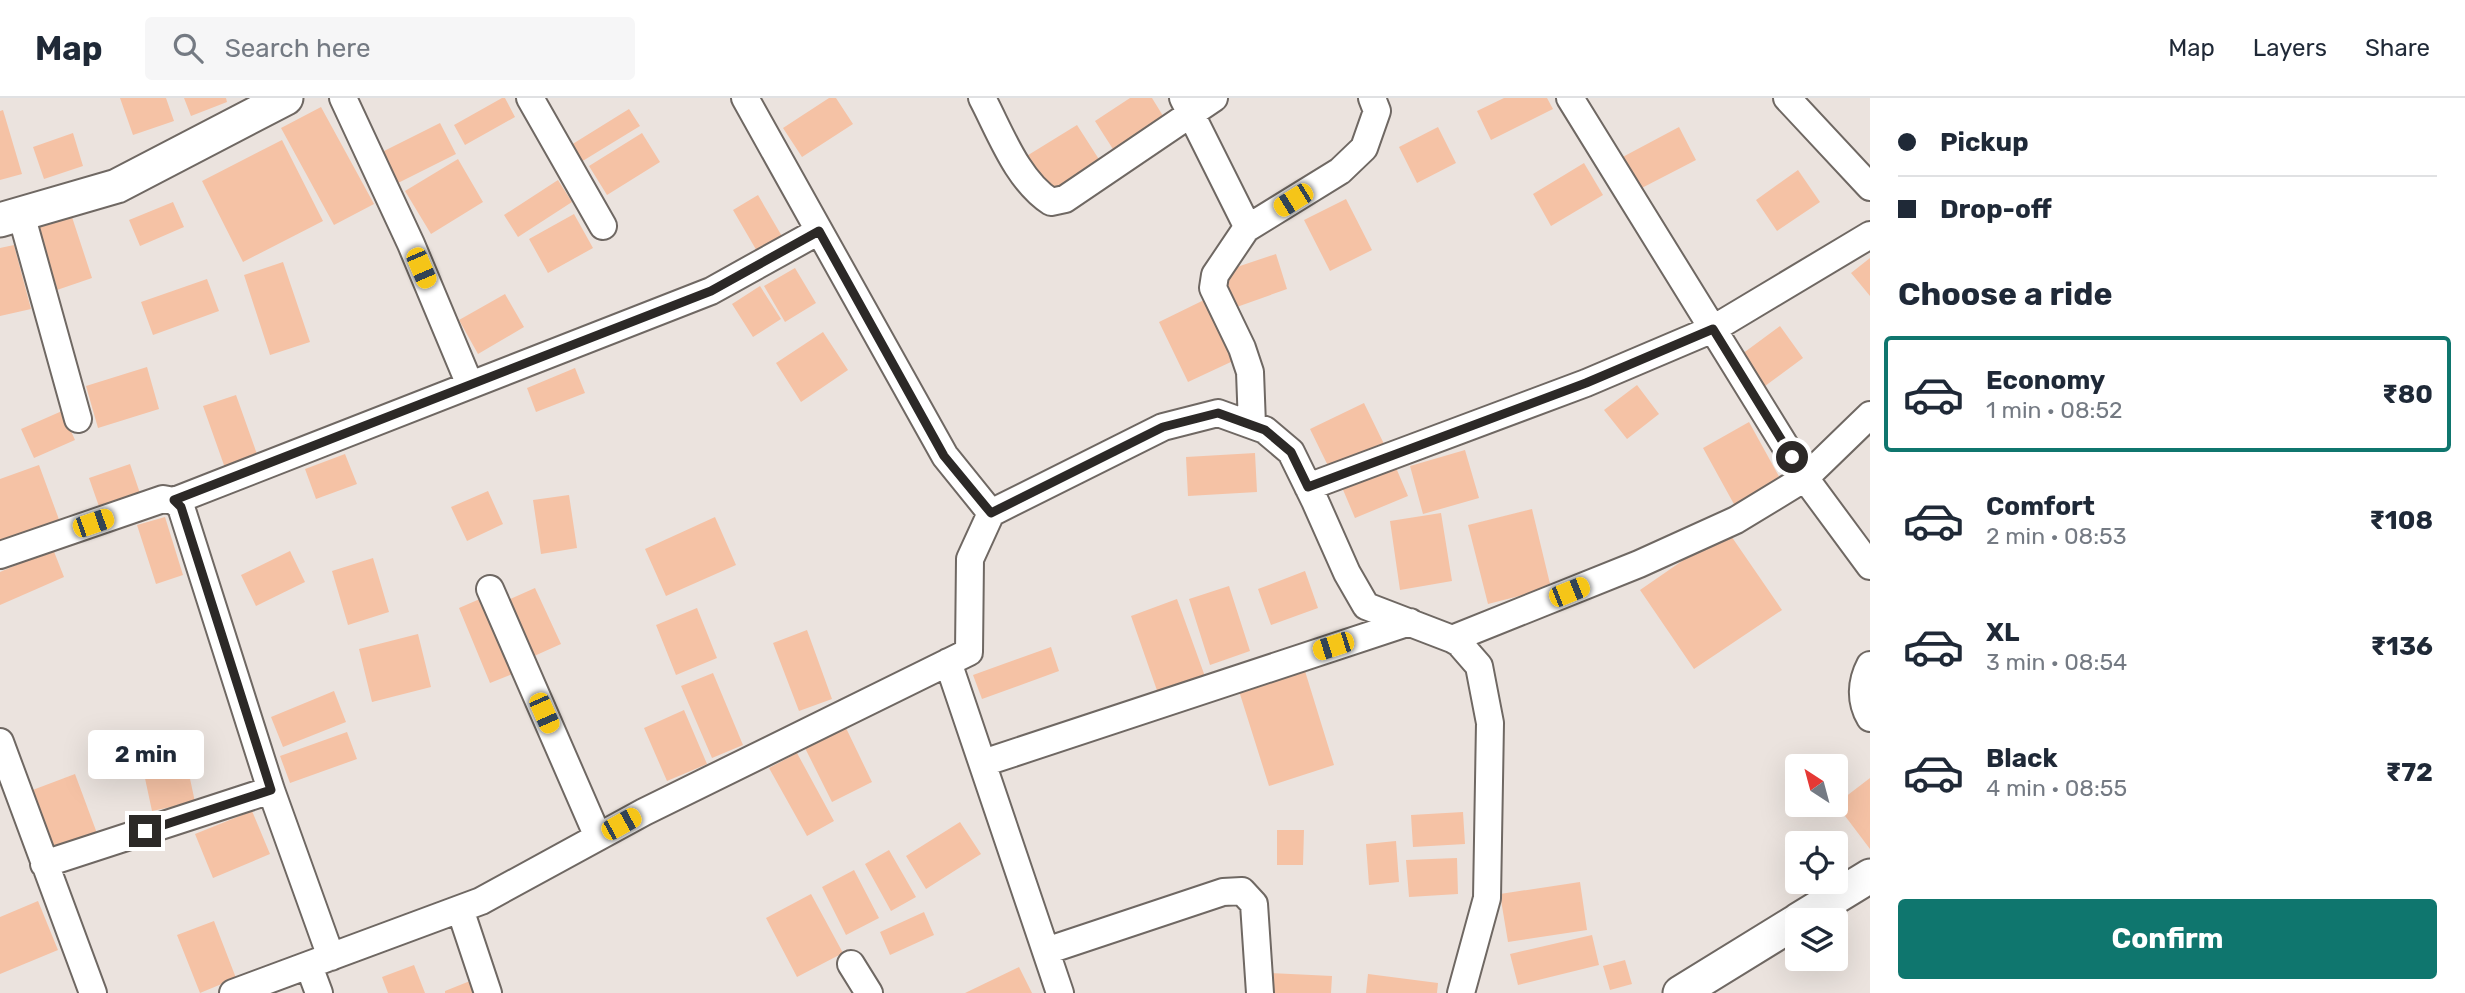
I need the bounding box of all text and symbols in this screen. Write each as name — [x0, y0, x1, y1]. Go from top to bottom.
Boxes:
search box — [145, 17, 635, 80]
text: Map — [35, 29, 103, 68]
icon: search — [169, 29, 207, 67]
text: Search here — [225, 33, 370, 64]
text: Map — [2168, 34, 2215, 62]
text: Layers — [2253, 34, 2327, 62]
text: Share — [2365, 34, 2430, 62]
text: Pickup — [1940, 127, 2029, 158]
car — [1270, 180, 1317, 220]
text: Drop-off — [1940, 194, 2052, 225]
car — [404, 245, 439, 291]
text: Choose a ride — [1898, 275, 2112, 313]
icon: car — [1902, 363, 1965, 426]
text: Economy — [1986, 365, 2105, 396]
text: ₹80 — [2382, 379, 2433, 410]
text: 1 min · 08:52 — [1986, 396, 2123, 424]
route start — [1776, 441, 1808, 473]
icon: car — [1902, 489, 1965, 552]
text: Comfort — [1986, 491, 2095, 522]
text: ₹108 — [2369, 505, 2433, 536]
car — [70, 506, 117, 540]
text: 2 min · 08:53 — [1986, 522, 2127, 550]
car — [1546, 574, 1593, 610]
icon: car — [1902, 615, 1965, 678]
text: XL — [1986, 617, 2019, 648]
car — [1310, 630, 1357, 662]
text: ₹136 — [2370, 631, 2433, 662]
text: 3 min · 08:54 — [1986, 648, 2127, 676]
car — [526, 690, 563, 736]
callout: 2 min — [87, 730, 203, 778]
text: 2 min — [115, 740, 177, 768]
icon: car — [1902, 741, 1965, 804]
text: Black — [1986, 743, 2058, 774]
north arrow — [1785, 754, 1848, 817]
map controls — [1785, 754, 1848, 971]
text: ₹72 — [2386, 757, 2433, 788]
text: 4 min · 08:55 — [1986, 774, 2127, 802]
car — [598, 805, 645, 843]
route end — [129, 815, 161, 847]
button: locate — [1785, 831, 1848, 894]
button: Confirm — [1898, 899, 2437, 979]
button: layers — [1785, 908, 1848, 971]

